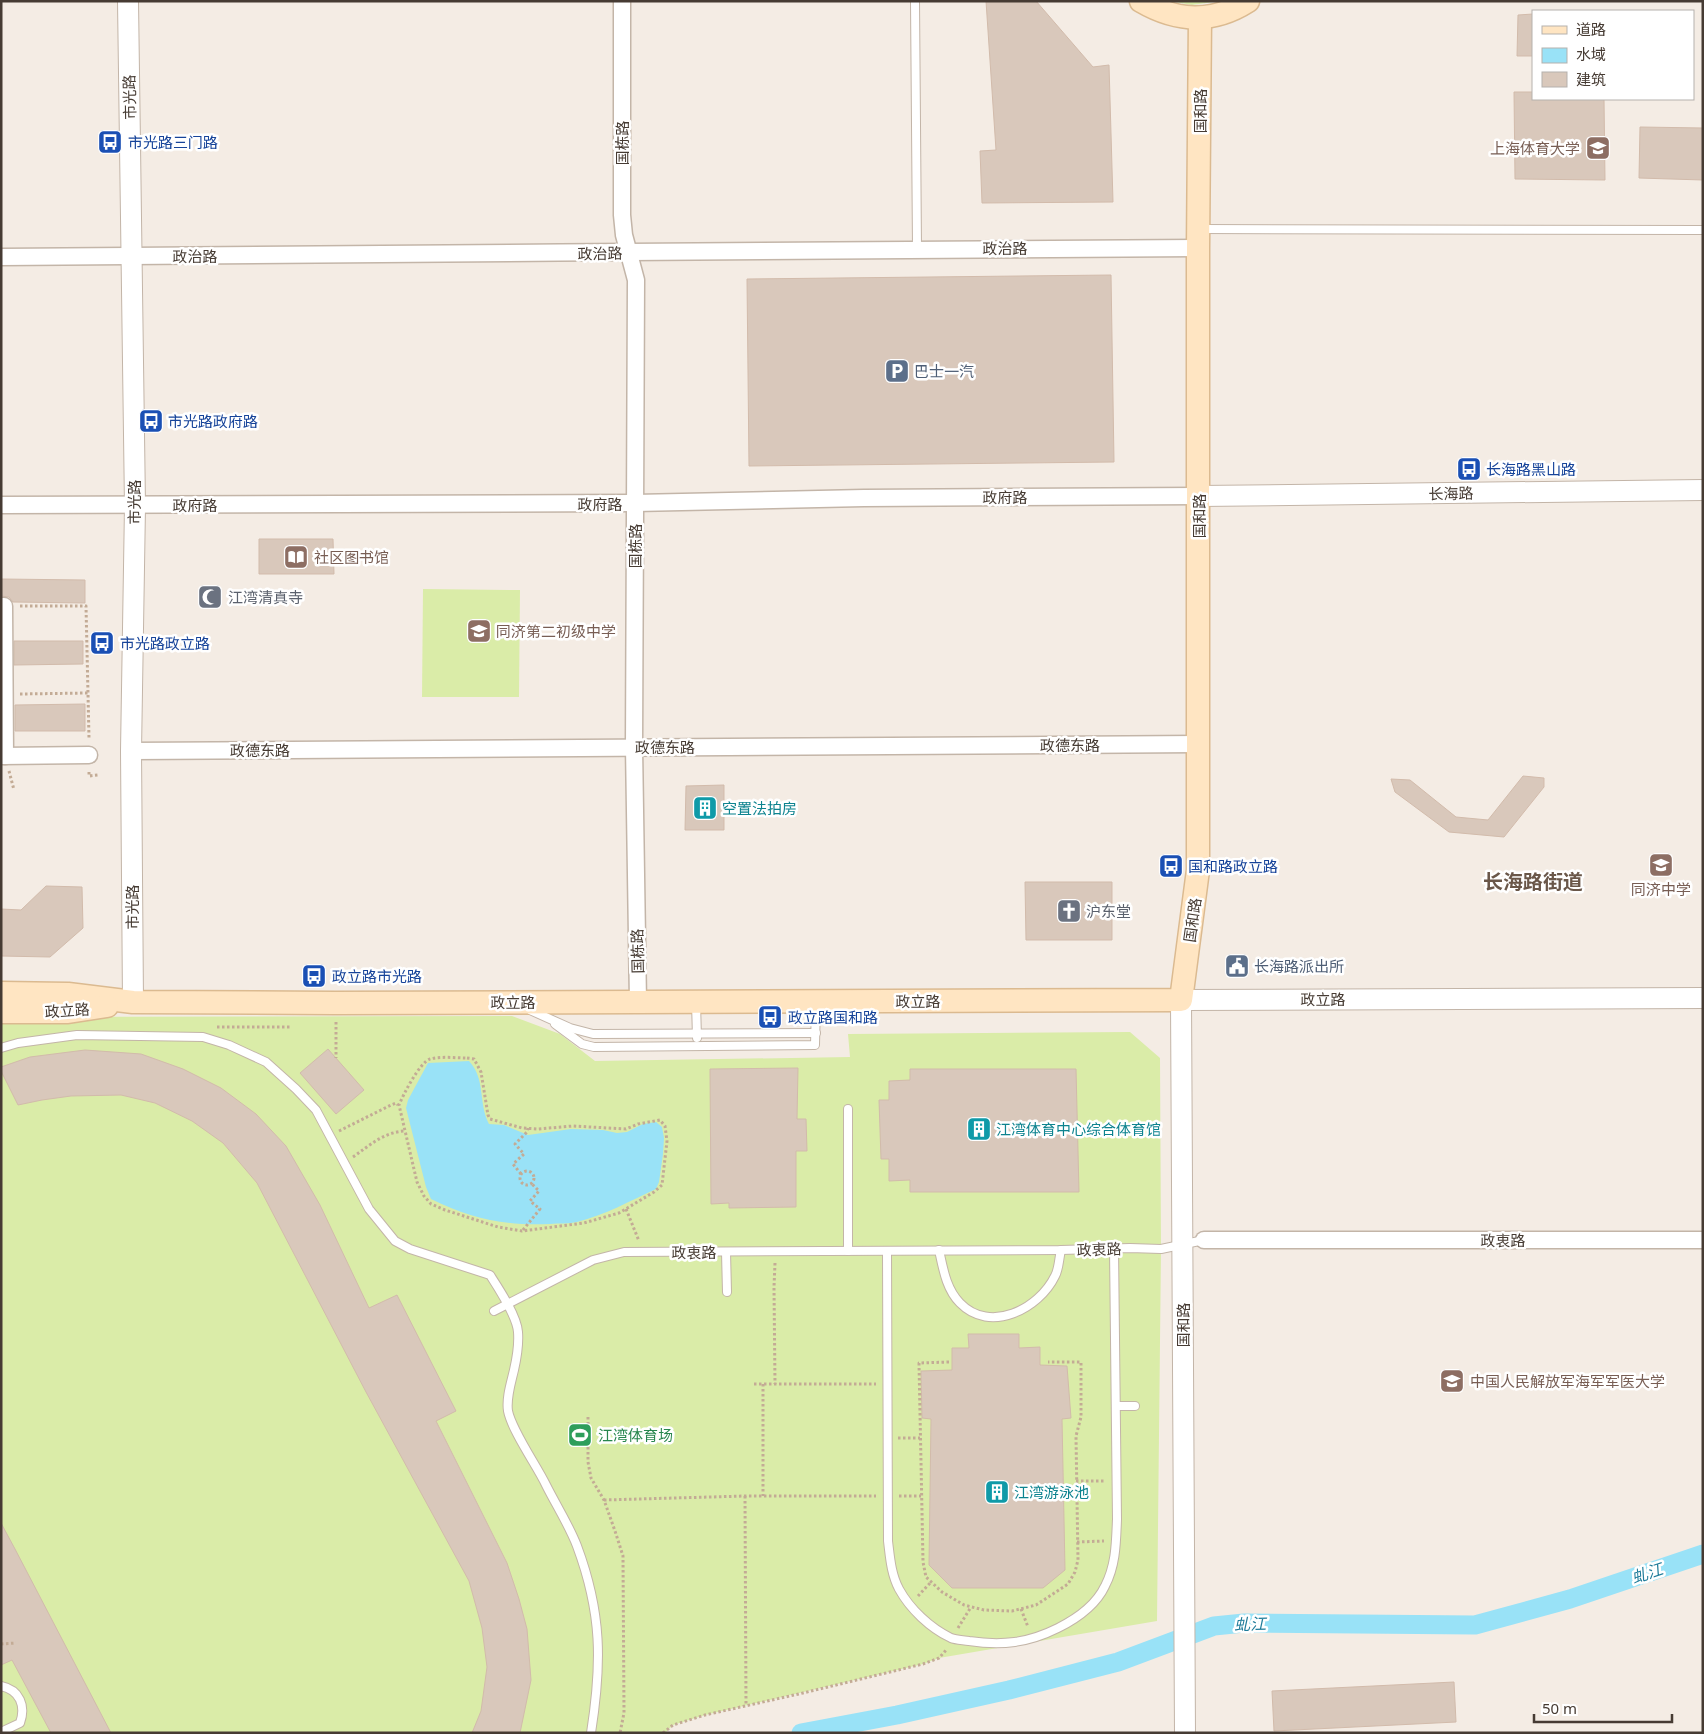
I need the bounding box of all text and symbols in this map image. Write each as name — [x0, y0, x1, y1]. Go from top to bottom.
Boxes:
legend — [1532, 10, 1694, 100]
text: 道路 — [1576, 19, 1606, 39]
text: 水域 — [1576, 44, 1606, 64]
text: 建筑 — [1576, 69, 1606, 89]
street label: 市光路 — [119, 74, 139, 120]
street label: 国和路 — [1190, 88, 1210, 134]
street label: 国栋路 — [612, 120, 632, 166]
bus stop icon: 市光路三门路 — [97, 129, 123, 155]
place label: 市光路三门路 — [128, 132, 218, 152]
school or university icon: 上海体育大学 — [1585, 135, 1611, 161]
place label: 上海体育大学 — [1490, 138, 1580, 158]
street label: 政治路 — [982, 238, 1028, 258]
street label: 政治路 — [577, 243, 623, 263]
street label: 政治路 — [172, 246, 218, 266]
parking icon: 巴士一汽 — [884, 358, 910, 384]
place label: 巴士一汽 — [914, 361, 974, 381]
bus stop icon: 市光路政府路 — [138, 408, 164, 434]
place label: 市光路政府路 — [168, 411, 258, 431]
bus stop icon: 长海路黑山路 — [1456, 456, 1482, 482]
place label: 长海路黑山路 — [1486, 459, 1576, 479]
street label: 市光路 — [124, 479, 144, 525]
street label: 长海路 — [1428, 483, 1474, 503]
street label: 政府路 — [982, 487, 1028, 507]
street label: 国和路 — [1189, 493, 1209, 539]
street label: 政府路 — [577, 494, 623, 514]
street label: 政府路 — [172, 495, 218, 515]
street label: 国栋路 — [625, 523, 645, 569]
library icon: 社区图书馆 — [283, 544, 309, 570]
place label: 社区图书馆 — [314, 547, 389, 567]
mosque icon: 江湾清真寺 — [197, 584, 223, 610]
place label: 江湾清真寺 — [228, 587, 303, 607]
school or university icon: 同济第二初级中学 — [466, 618, 492, 644]
place label: 同济第二初级中学 — [496, 621, 616, 641]
bus stop icon: 市光路政立路 — [89, 630, 115, 656]
place label: 市光路政立路 — [120, 633, 210, 653]
street label: 政德东路 — [1040, 735, 1100, 755]
street label: 政德东路 — [635, 737, 695, 757]
street label: 政德东路 — [230, 740, 290, 760]
building icon: 空置法拍房 — [692, 795, 718, 821]
place label: 空置法拍房 — [722, 798, 797, 818]
school or university icon: 同济中学 — [1648, 852, 1674, 878]
bus stop icon: 国和路政立路 — [1158, 853, 1184, 879]
place label: 国和路政立路 — [1188, 856, 1278, 876]
district label: 长海路街道 — [1483, 868, 1583, 895]
place label: 同济中学 — [1631, 879, 1691, 899]
street label: 市光路 — [122, 884, 142, 930]
street label: 国和路 — [1179, 896, 1205, 944]
church icon: 沪东堂 — [1056, 898, 1082, 924]
place label: 沪东堂 — [1086, 901, 1131, 921]
street label: 国栋路 — [627, 928, 647, 974]
public building icon: 长海路派出所 — [1224, 953, 1250, 979]
place label: 长海路派出所 — [1254, 956, 1344, 976]
bus stop icon: 政立路市光路 — [301, 963, 327, 989]
place label: 政立路市光路 — [332, 966, 422, 986]
street label: 政立路 — [1300, 989, 1346, 1009]
street label: 政立路 — [895, 991, 941, 1011]
street label: 政立路 — [490, 992, 536, 1012]
street label: 政立路 — [44, 998, 90, 1022]
bus stop icon: 政立路国和路 — [757, 1004, 783, 1030]
place label: 政立路国和路 — [788, 1007, 878, 1027]
building icon: 江湾体育中心综合体育馆 — [966, 1116, 992, 1142]
place label: 江湾体育中心综合体育馆 — [996, 1119, 1161, 1139]
street label: 政衷路 — [1480, 1230, 1526, 1250]
street label: 政衷路 — [1076, 1238, 1122, 1260]
street label: 政衷路 — [671, 1242, 717, 1262]
street label: 国和路 — [1173, 1302, 1193, 1348]
school or university icon: 中国人民解放军海军军医大学 — [1439, 1368, 1465, 1394]
place label: 中国人民解放军海军军医大学 — [1470, 1371, 1665, 1391]
sports icon: 江湾体育场 — [567, 1422, 593, 1448]
place label: 江湾体育场 — [598, 1425, 673, 1445]
building icon: 江湾游泳池 — [984, 1479, 1010, 1505]
place label: 江湾游泳池 — [1014, 1482, 1089, 1502]
water label: 虬江 — [1628, 1557, 1668, 1588]
water label: 虬江 — [1234, 1612, 1268, 1636]
scale bar — [1534, 1692, 1672, 1724]
text: 50 m — [1542, 1698, 1577, 1718]

